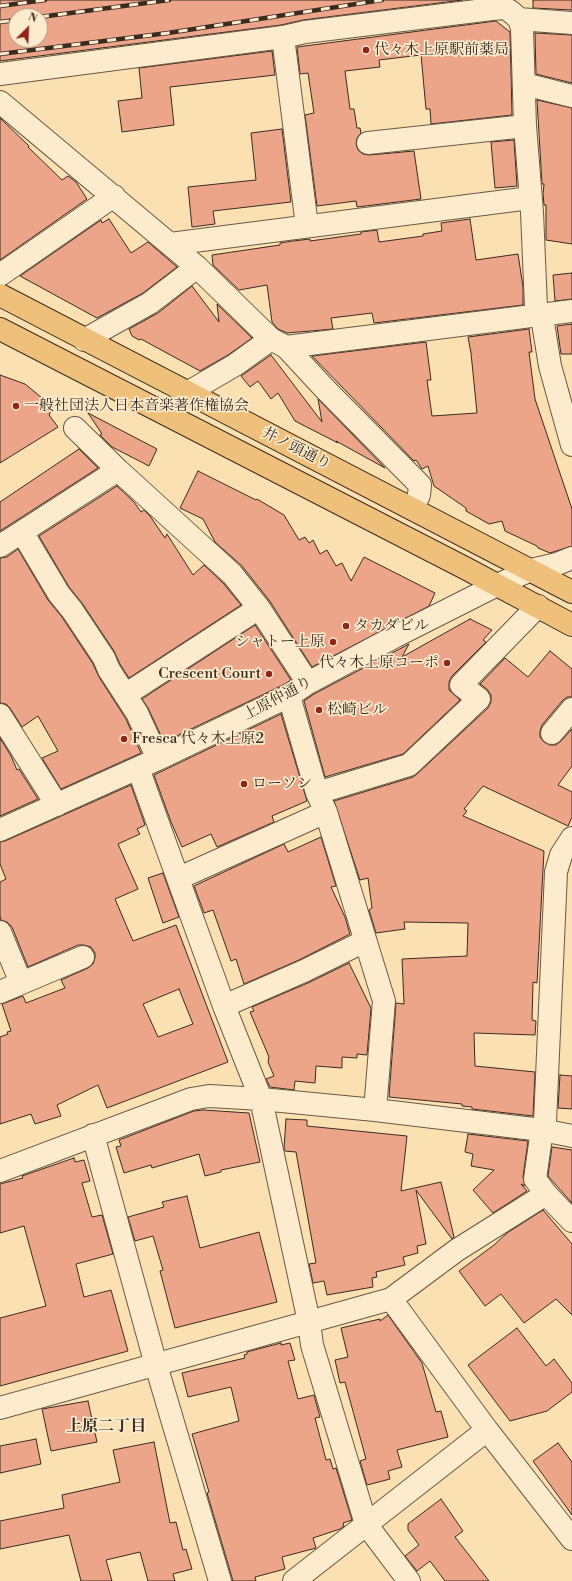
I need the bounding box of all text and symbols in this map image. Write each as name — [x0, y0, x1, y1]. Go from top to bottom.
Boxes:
north arrow — [8, 8, 48, 48]
text: N — [26, 10, 39, 26]
place label: 代々木上原駅前薬局 — [374, 41, 509, 59]
marker: 代々木上原駅前薬局 — [361, 45, 371, 55]
place label: 一般社団法人日本音楽著作権協会 — [24, 397, 249, 415]
marker: 一般社団法人日本音楽著作権協会 — [11, 401, 21, 411]
street label: 井ノ頭通り — [259, 424, 333, 474]
place label: タカダビル — [354, 617, 429, 635]
marker: タカダビル — [341, 621, 351, 631]
place label: シャトー上原 — [235, 633, 325, 651]
marker: シャトー上原 — [328, 637, 338, 647]
place label: 代々木上原コーポ — [319, 654, 439, 672]
marker: 代々木上原コーポ — [442, 658, 452, 668]
place label: Crescent Court — [158, 665, 261, 683]
marker: Crescent Court — [264, 669, 274, 679]
street label: 上原仲通り — [241, 673, 315, 725]
place label: 松崎ビル — [327, 701, 387, 719]
marker: 松崎ビル — [314, 705, 324, 715]
place label: Fresca 代々木上原2 — [132, 730, 264, 748]
marker: Fresca 代々木上原2 — [119, 734, 129, 744]
place label: ローソン — [252, 775, 312, 793]
marker: ローソン — [239, 779, 249, 789]
district label: 上原二丁目 — [66, 1417, 146, 1437]

